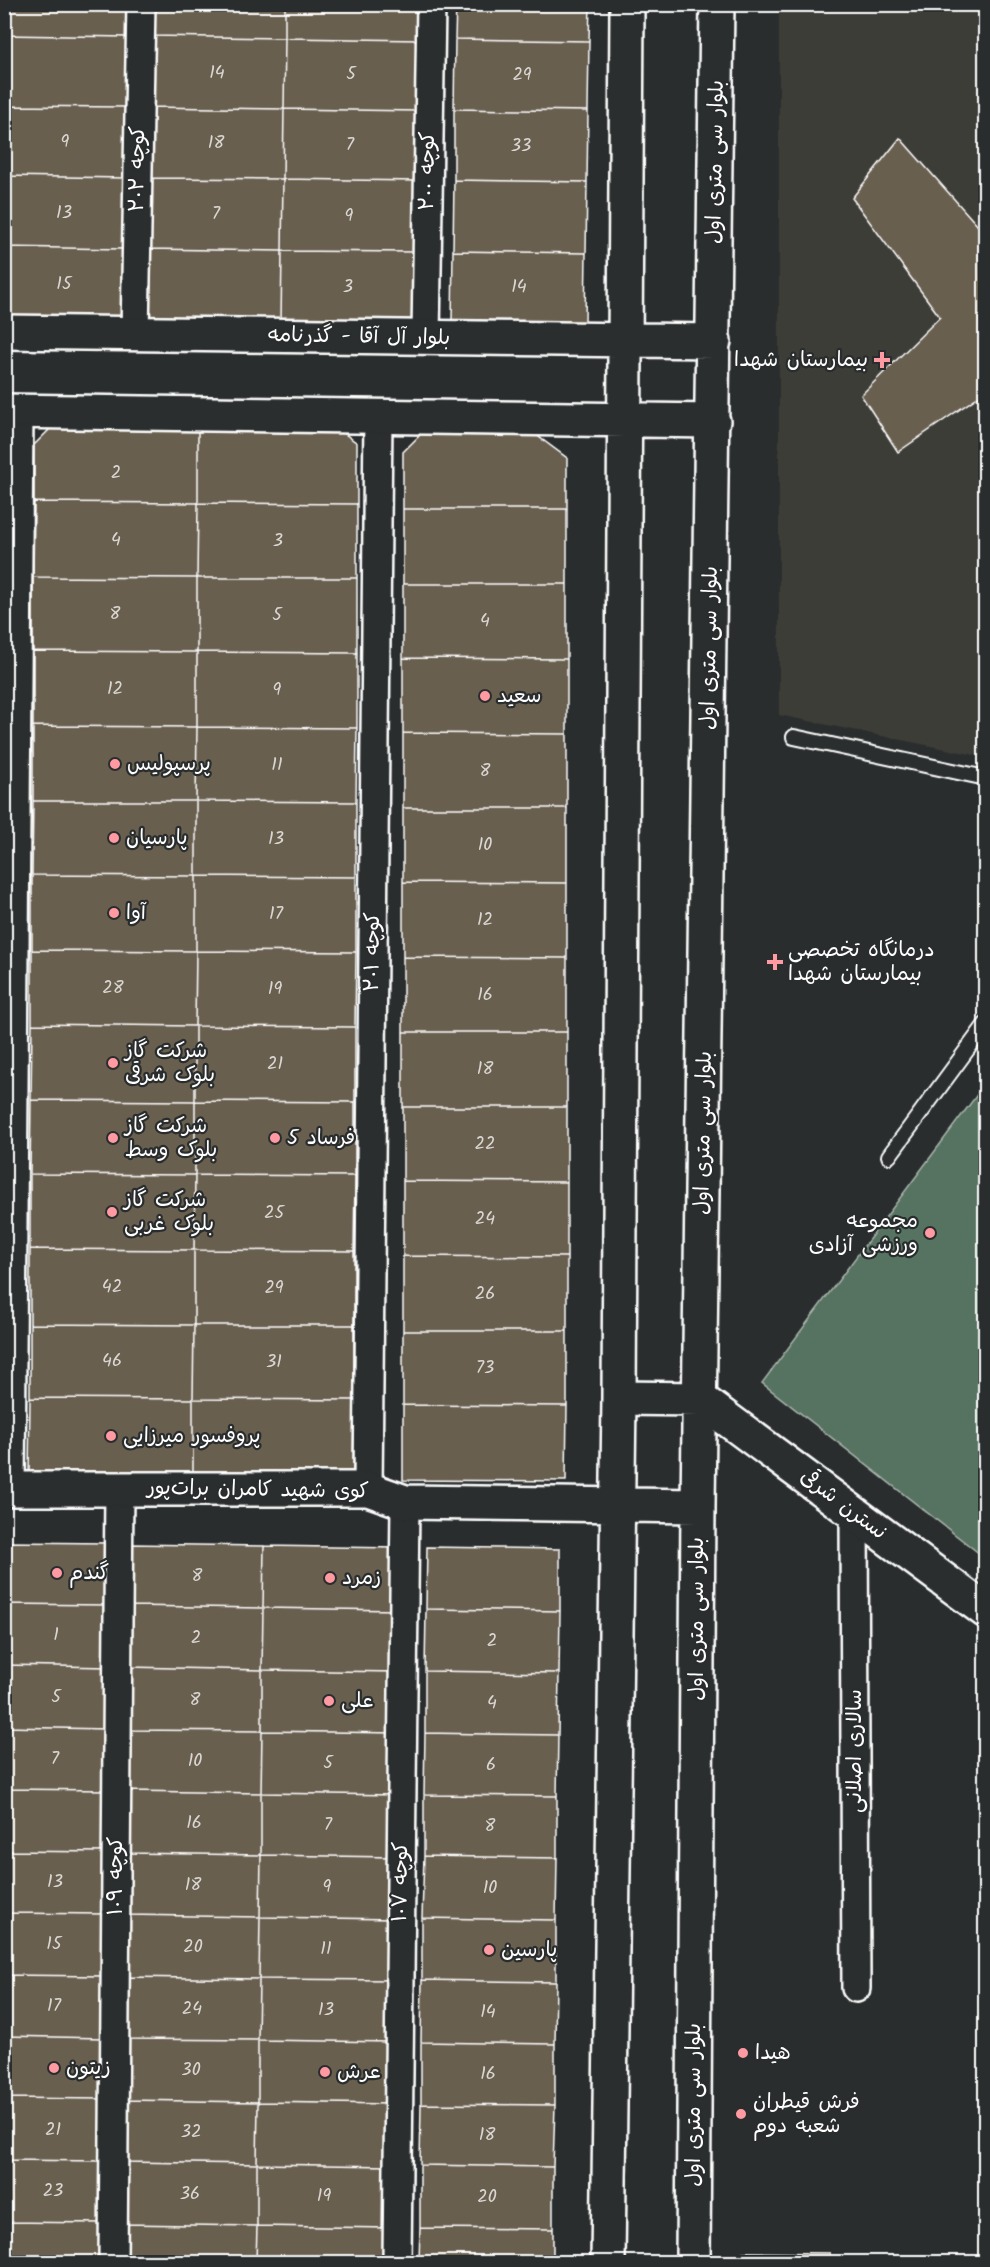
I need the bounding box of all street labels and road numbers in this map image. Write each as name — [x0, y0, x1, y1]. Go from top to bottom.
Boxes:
street label: بلوار سی متری اول — [698, 80, 734, 244]
street label: کوچه ۲۰۲ — [121, 125, 155, 213]
street label: کوچه ۲۰۰ — [411, 131, 445, 211]
street label: بلوار آل آقا - گذرنامه — [268, 319, 450, 355]
street label: بلوار سی متری اول — [692, 566, 728, 730]
street label: کوچه ۲۰۱ — [356, 912, 390, 992]
street label: بلوار سی متری اول — [686, 1051, 722, 1215]
street label: نسترن شرقی — [792, 1461, 894, 1549]
street label: کوی شهید کامران برات‌پور — [145, 1472, 369, 1508]
street label: بلوار سی متری اول — [681, 1537, 714, 1701]
street label: سالاری اصلانی — [839, 1689, 872, 1813]
street label: کوچه ۱۰۹ — [100, 1837, 133, 1915]
street label: کوچه ۱۰۷ — [384, 1841, 418, 1923]
street label: بلوار سی متری اول — [678, 2023, 711, 2187]

